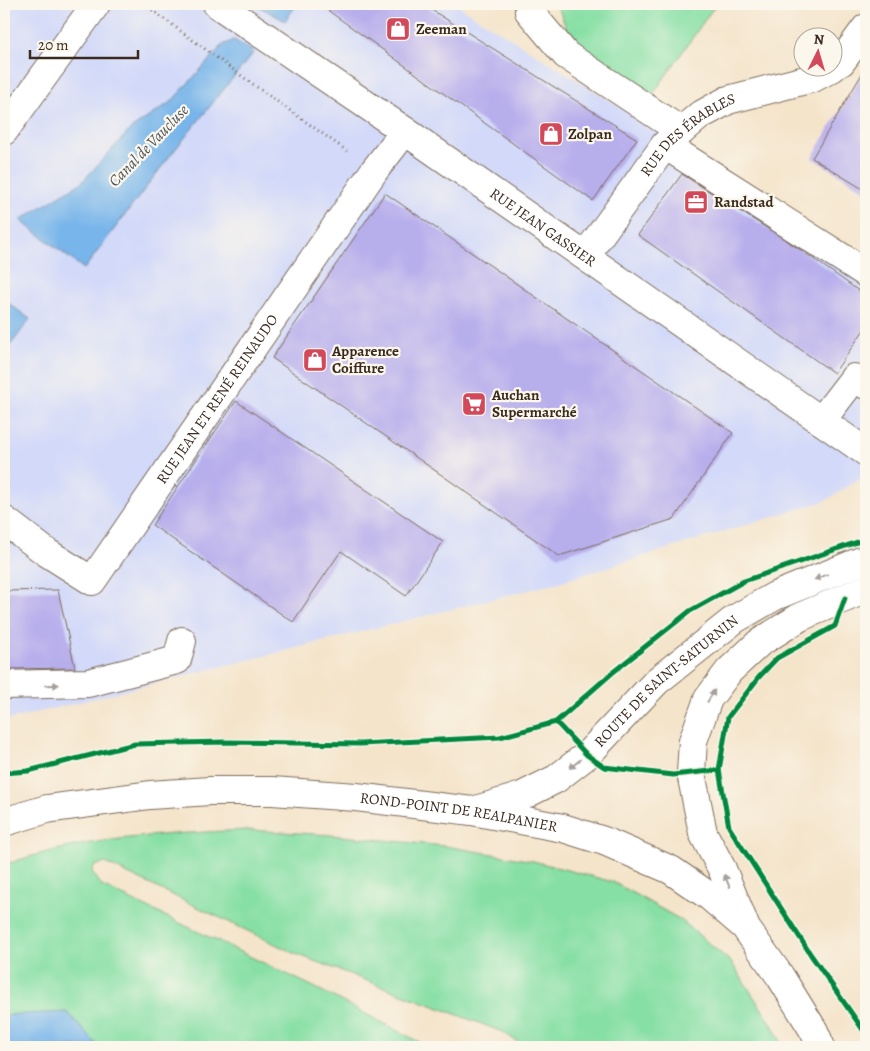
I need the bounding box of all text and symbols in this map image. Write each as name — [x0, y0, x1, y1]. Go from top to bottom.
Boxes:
shop icon: Zeeman — [385, 16, 411, 42]
place label: Zeeman — [416, 19, 467, 39]
scale bar — [30, 28, 138, 60]
north arrow — [792, 28, 842, 78]
text: N — [813, 30, 825, 49]
text: 20 m — [38, 35, 69, 55]
street label: RUE DES ÉRABLES — [636, 89, 737, 180]
water label: Canal de Vaucluse — [104, 100, 194, 192]
shop icon: Zolpan — [538, 121, 564, 147]
place label: Zolpan — [568, 124, 613, 144]
street label: RUE JEAN GASSIER — [486, 183, 601, 272]
office icon: Randstad — [683, 189, 709, 215]
place label: Randstad — [714, 192, 775, 212]
street label: RUE JEAN ET RENÉ REINAUDO — [152, 310, 283, 488]
place label: Apparence Coiffure — [331, 341, 399, 378]
shop icon: Apparence Coiffure — [302, 347, 328, 373]
place label: Auchan Supermarché — [491, 385, 577, 422]
supermarket icon: Auchan Supermarché — [461, 391, 487, 417]
one-way arrow — [814, 574, 828, 582]
street label: ROUTE DE SAINT-SATURNIN — [590, 610, 743, 751]
one-way arrow — [45, 680, 61, 688]
one-way arrow — [707, 689, 716, 702]
one-way arrow — [569, 758, 582, 769]
street label: ROND-POINT DE REALPANIER — [359, 788, 560, 837]
one-way arrow — [723, 874, 731, 889]

